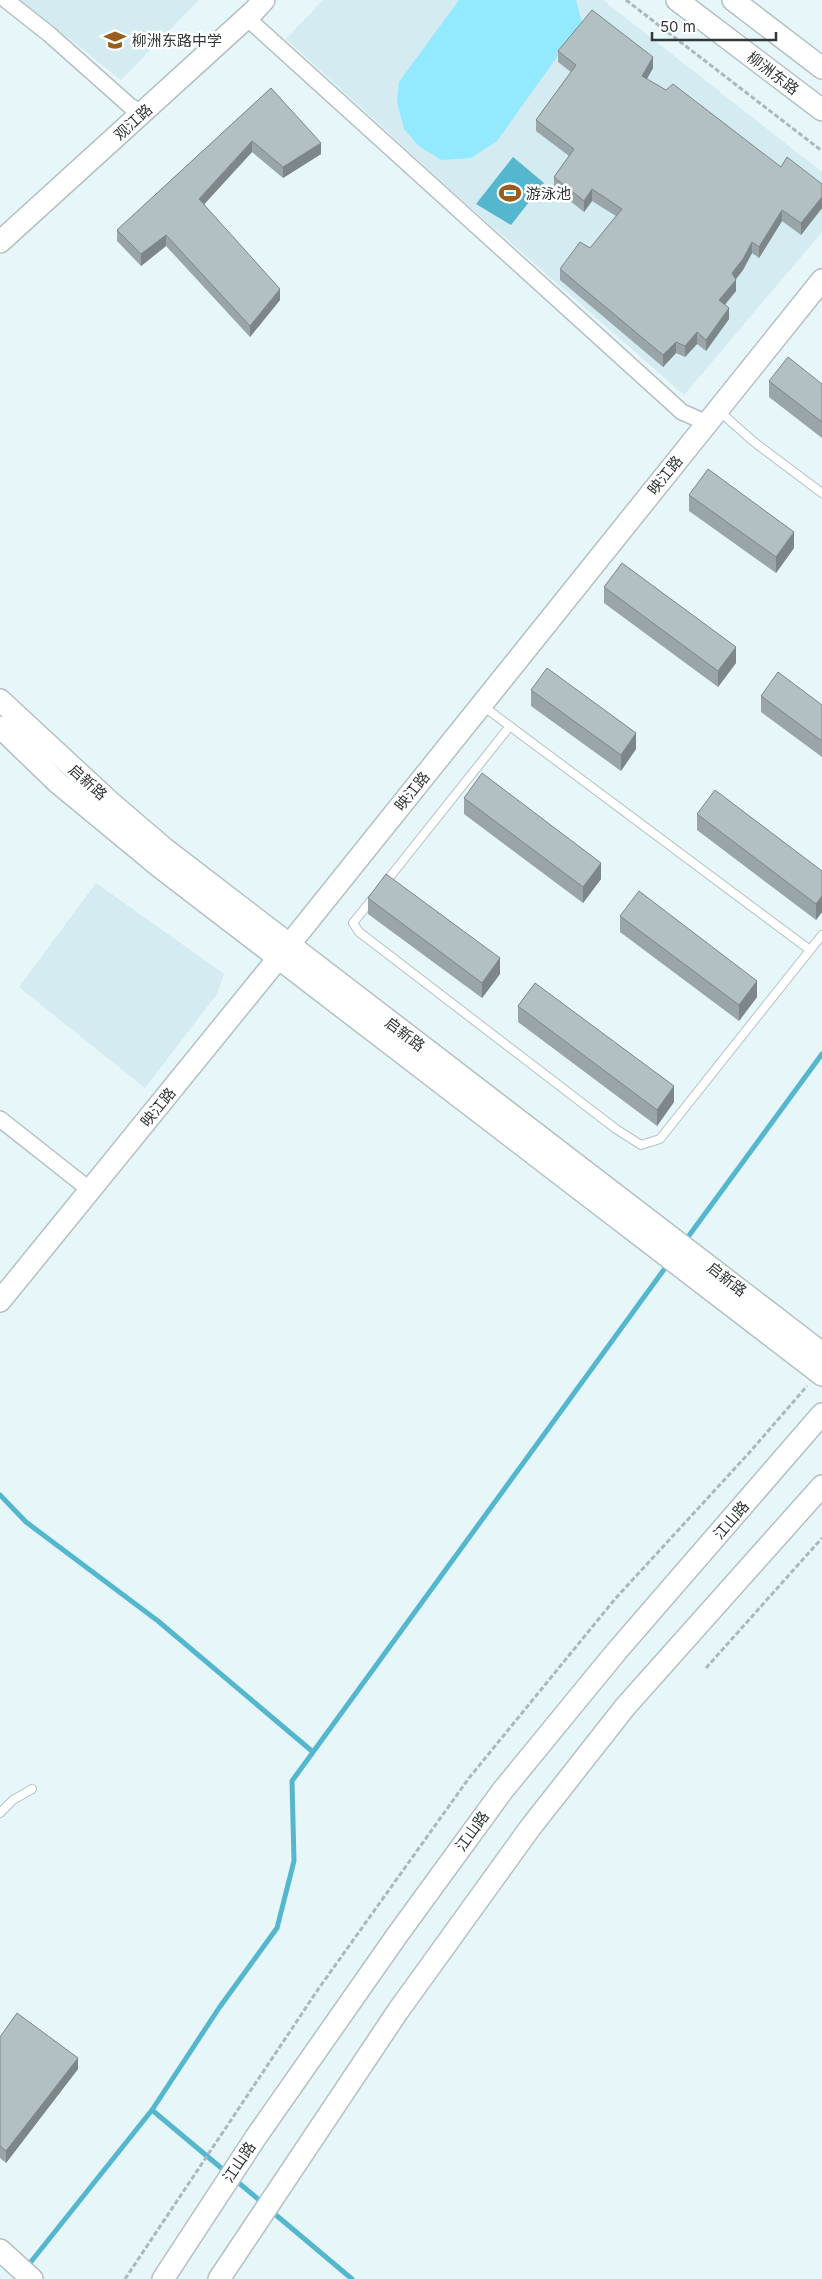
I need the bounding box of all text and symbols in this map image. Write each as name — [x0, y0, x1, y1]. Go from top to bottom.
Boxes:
scale bar — [652, 10, 776, 42]
text: 50 m — [660, 17, 696, 36]
school or university icon: 柳洲东路中学 — [102, 27, 128, 53]
place label: 柳洲东路中学 — [132, 31, 222, 50]
street label: 柳洲东路 — [743, 47, 803, 99]
street label: 观江路 — [110, 100, 156, 144]
sports icon: 游泳池 — [497, 180, 523, 206]
place label: 游泳池 — [526, 184, 571, 203]
street label: 映江路 — [643, 452, 687, 498]
street label: 启新路 — [65, 760, 111, 804]
street label: 映江路 — [390, 768, 434, 814]
street label: 启新路 — [381, 1013, 429, 1055]
street label: 映江路 — [136, 1084, 180, 1130]
street label: 启新路 — [703, 1258, 751, 1300]
street label: 江山路 — [709, 1497, 753, 1543]
street label: 江山路 — [451, 1807, 493, 1855]
street label: 江山路 — [219, 2138, 259, 2186]

